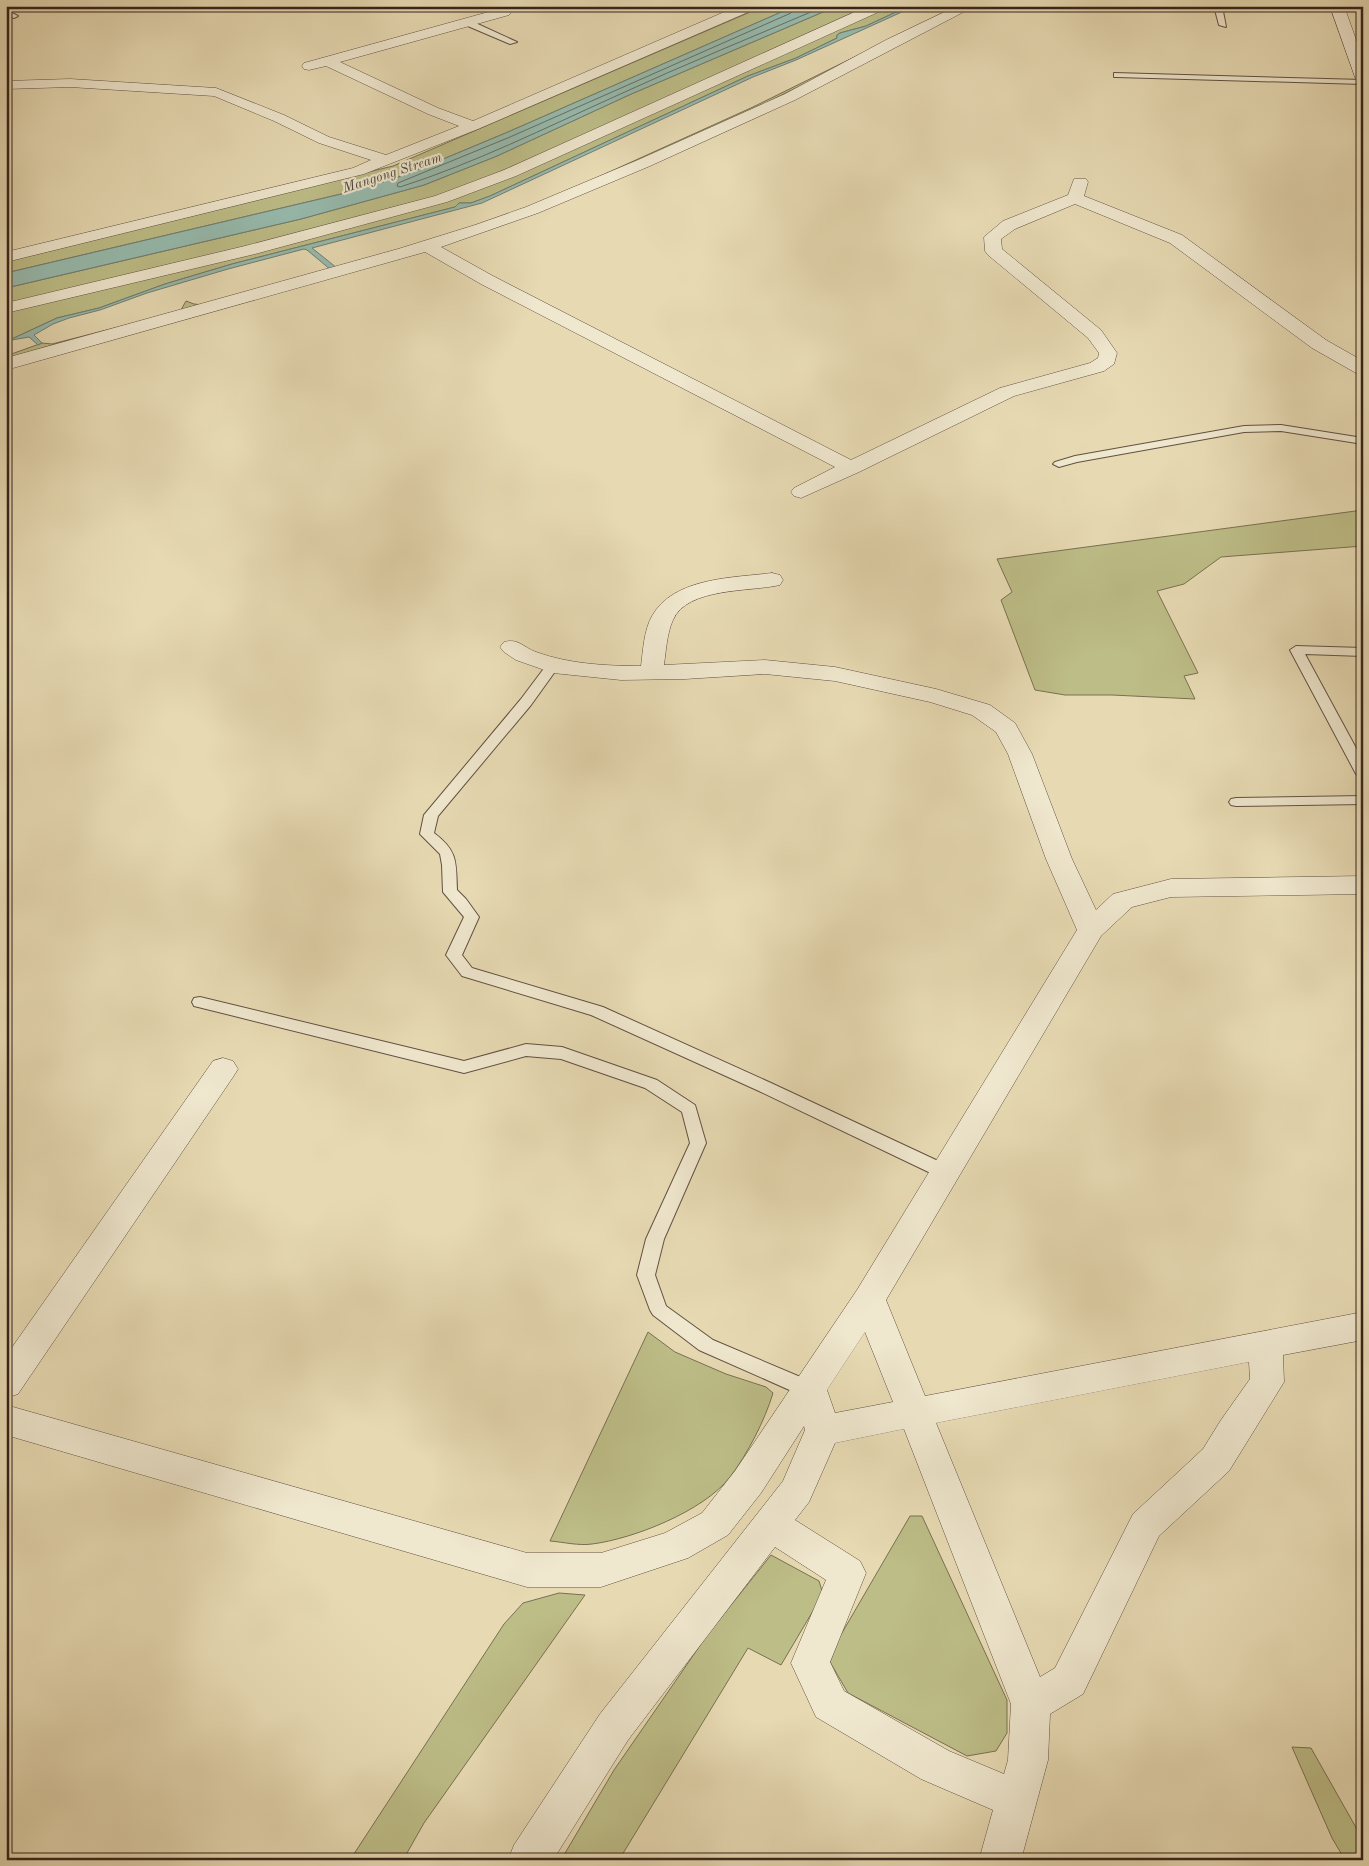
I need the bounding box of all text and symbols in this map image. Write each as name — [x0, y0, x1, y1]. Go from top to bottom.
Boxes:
water label: Mangong Stream — [340, 150, 444, 197]

